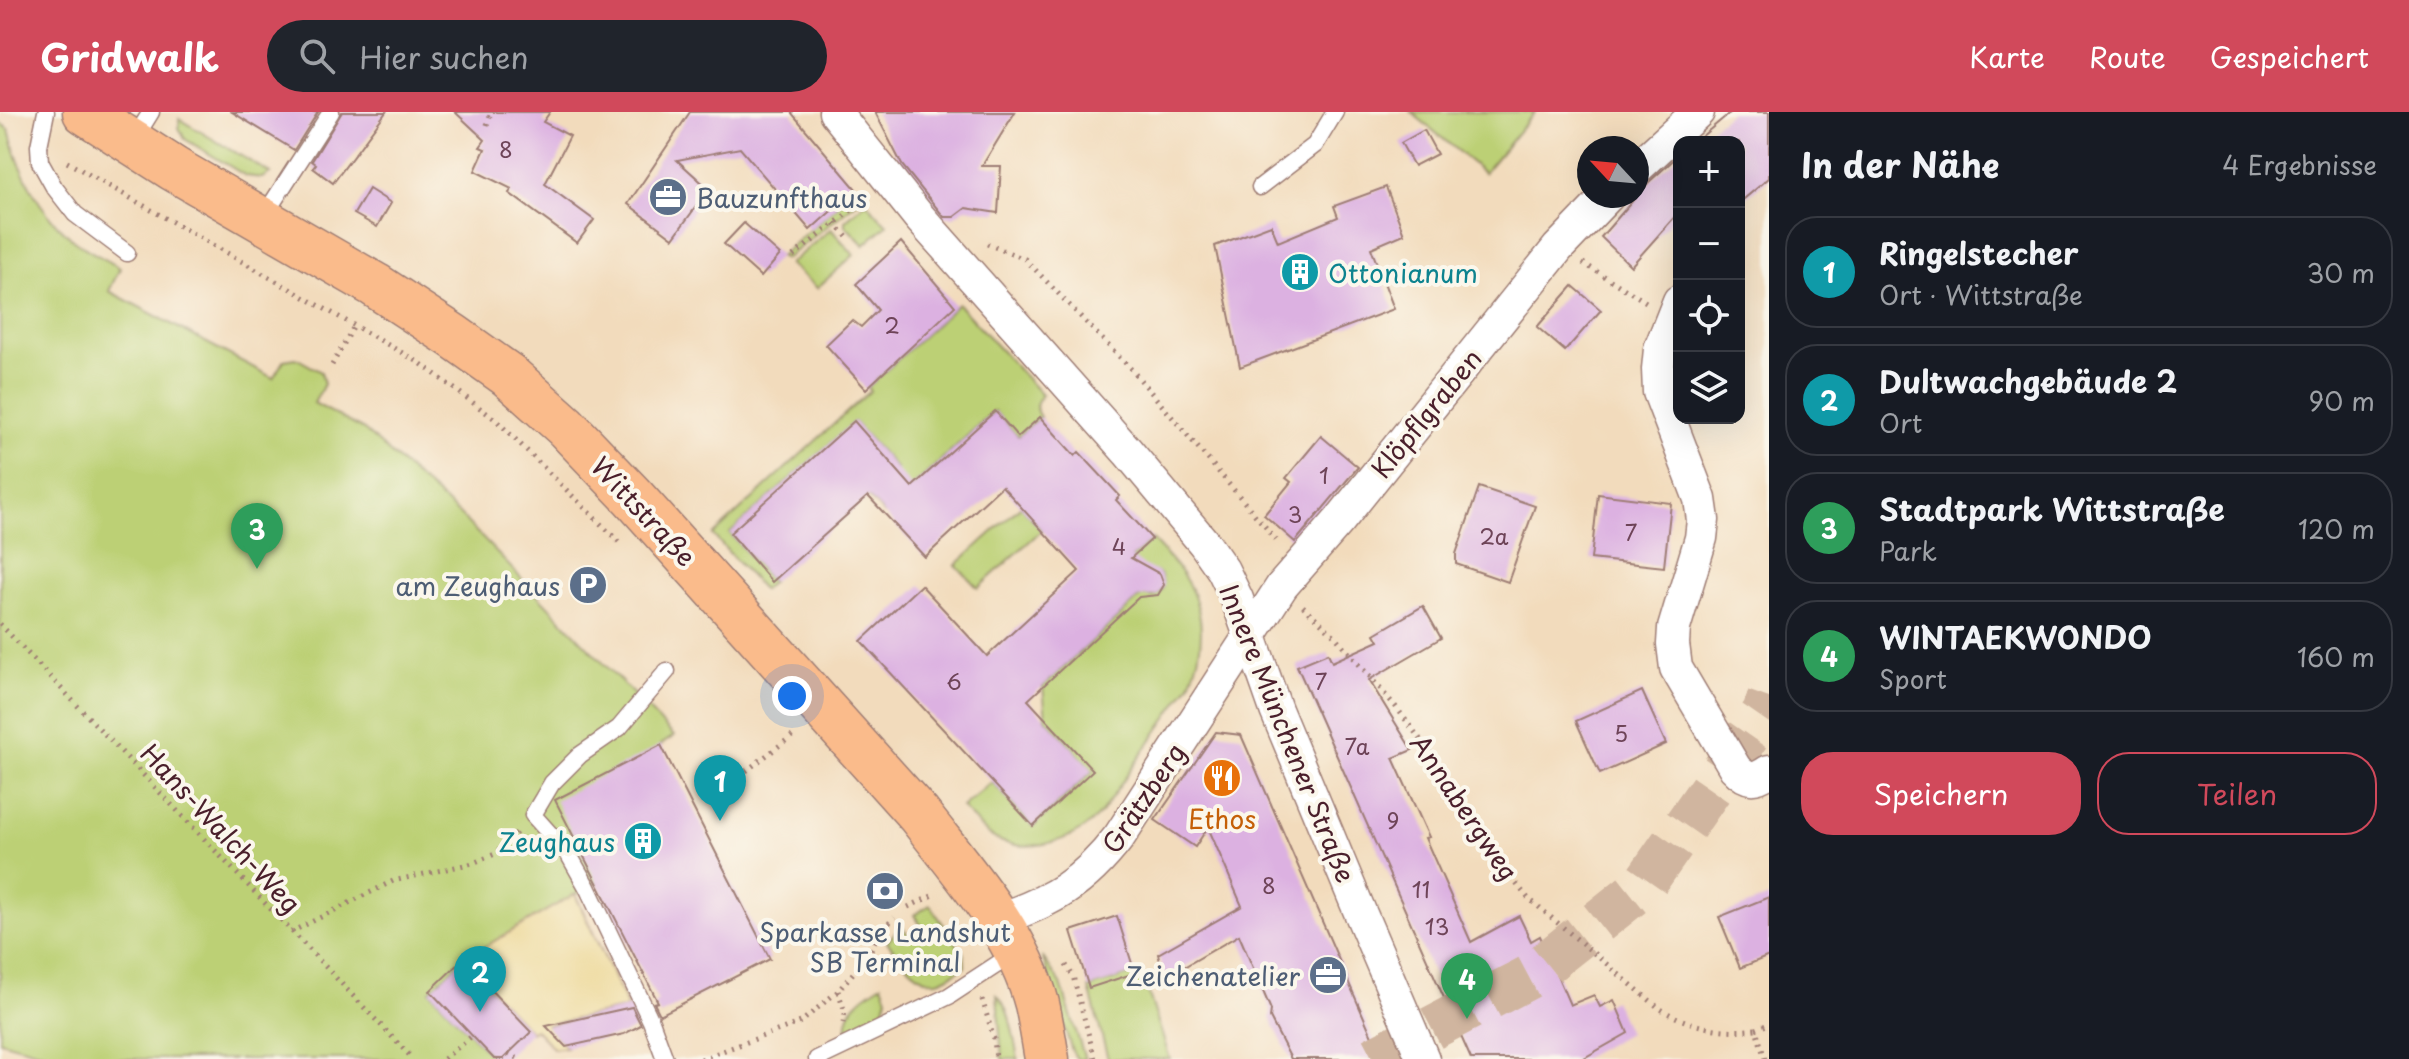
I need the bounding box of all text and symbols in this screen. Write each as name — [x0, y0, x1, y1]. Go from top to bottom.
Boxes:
search box — [267, 20, 827, 92]
text: Gridwalk — [40, 28, 219, 85]
icon: search — [295, 34, 339, 78]
text: Hier suchen — [359, 34, 529, 79]
text: Karte — [1969, 35, 2045, 78]
text: Route — [2089, 35, 2166, 78]
text: Gespeichert — [2210, 35, 2369, 78]
house number: 8 — [499, 132, 513, 165]
north arrow — [1577, 136, 1649, 208]
map controls — [1673, 136, 1745, 424]
button: + — [1673, 136, 1745, 208]
text: In der Nähe — [1801, 138, 1999, 190]
text: 4 Ergebnisse — [2222, 145, 2377, 184]
office icon: Bauzunfthaus — [647, 176, 689, 218]
place label: Bauzunfthaus — [696, 178, 867, 217]
button: − — [1673, 208, 1745, 280]
text: Ringelstecher — [1879, 230, 2078, 275]
building icon: Ottonianum — [1279, 251, 1321, 293]
place label: Ottonianum — [1328, 253, 1478, 292]
text: 1 — [1823, 253, 1835, 292]
text: 30 m — [2307, 253, 2375, 292]
text: Ort · Wittstraße — [1879, 275, 2083, 314]
button: locate — [1673, 280, 1745, 352]
house number: 2 — [884, 308, 900, 341]
street label: Klöpflgraben — [1362, 340, 1490, 486]
button: layers — [1673, 352, 1745, 424]
text: Dultwachgebäude 2 — [1879, 358, 2177, 403]
text: 2 — [1820, 381, 1838, 420]
text: 90 m — [2308, 381, 2375, 420]
text: Ort — [1879, 403, 1922, 442]
street label: Wittstraße — [583, 447, 705, 575]
house number: 1 — [1319, 458, 1329, 491]
text: Stadtpark Wittstraße — [1879, 486, 2225, 531]
house number: 3 — [1288, 497, 1302, 530]
pin: 3 — [231, 503, 283, 569]
text: 3 — [1820, 509, 1838, 548]
text: 120 m — [2298, 509, 2375, 548]
house number: 7 — [1625, 515, 1637, 548]
house number: 2a — [1480, 519, 1509, 552]
house number: 4 — [1112, 529, 1126, 562]
text: Park — [1879, 531, 1937, 570]
parking icon: am Zeughaus — [567, 564, 609, 606]
place label: am Zeughaus — [396, 566, 560, 605]
street label: Innere Münchener Straße — [1210, 578, 1366, 888]
text: WINTAEKWONDO — [1879, 614, 2152, 659]
text: 4 — [1820, 637, 1838, 676]
text: 160 m — [2297, 637, 2375, 676]
text: Sport — [1879, 659, 1947, 698]
house number: 6 — [946, 664, 962, 697]
house number: 7 — [1315, 664, 1327, 697]
your location — [772, 676, 812, 716]
house number: 5 — [1614, 716, 1628, 749]
street label: Annabergweg — [1401, 726, 1529, 888]
house number: 7a — [1344, 729, 1370, 762]
street label: Hans-Walch-Weg — [132, 734, 310, 922]
street label: Grätzberg — [1092, 735, 1194, 861]
button: Speichern — [1801, 752, 2081, 835]
button: Teilen — [2097, 752, 2377, 835]
pin: 1 — [694, 755, 746, 821]
restaurant icon: Ethos — [1201, 757, 1243, 799]
place label: Ethos — [1188, 799, 1256, 838]
house number: 9 — [1387, 803, 1399, 836]
building icon: Zeughaus — [622, 820, 664, 862]
place label: Zeughaus — [499, 822, 615, 861]
house number: 8 — [1262, 868, 1276, 901]
bank icon: Sparkasse Landshut SB Terminal — [864, 870, 906, 912]
house number: 11 — [1412, 872, 1430, 905]
house number: 13 — [1425, 909, 1449, 942]
place label: Sparkasse Landshut SB Terminal — [759, 912, 1011, 981]
pin: 2 — [454, 946, 506, 1012]
pin: 4 — [1441, 953, 1493, 1019]
office icon: Zeichenatelier — [1307, 954, 1349, 996]
place label: Zeichenatelier — [1125, 956, 1300, 995]

